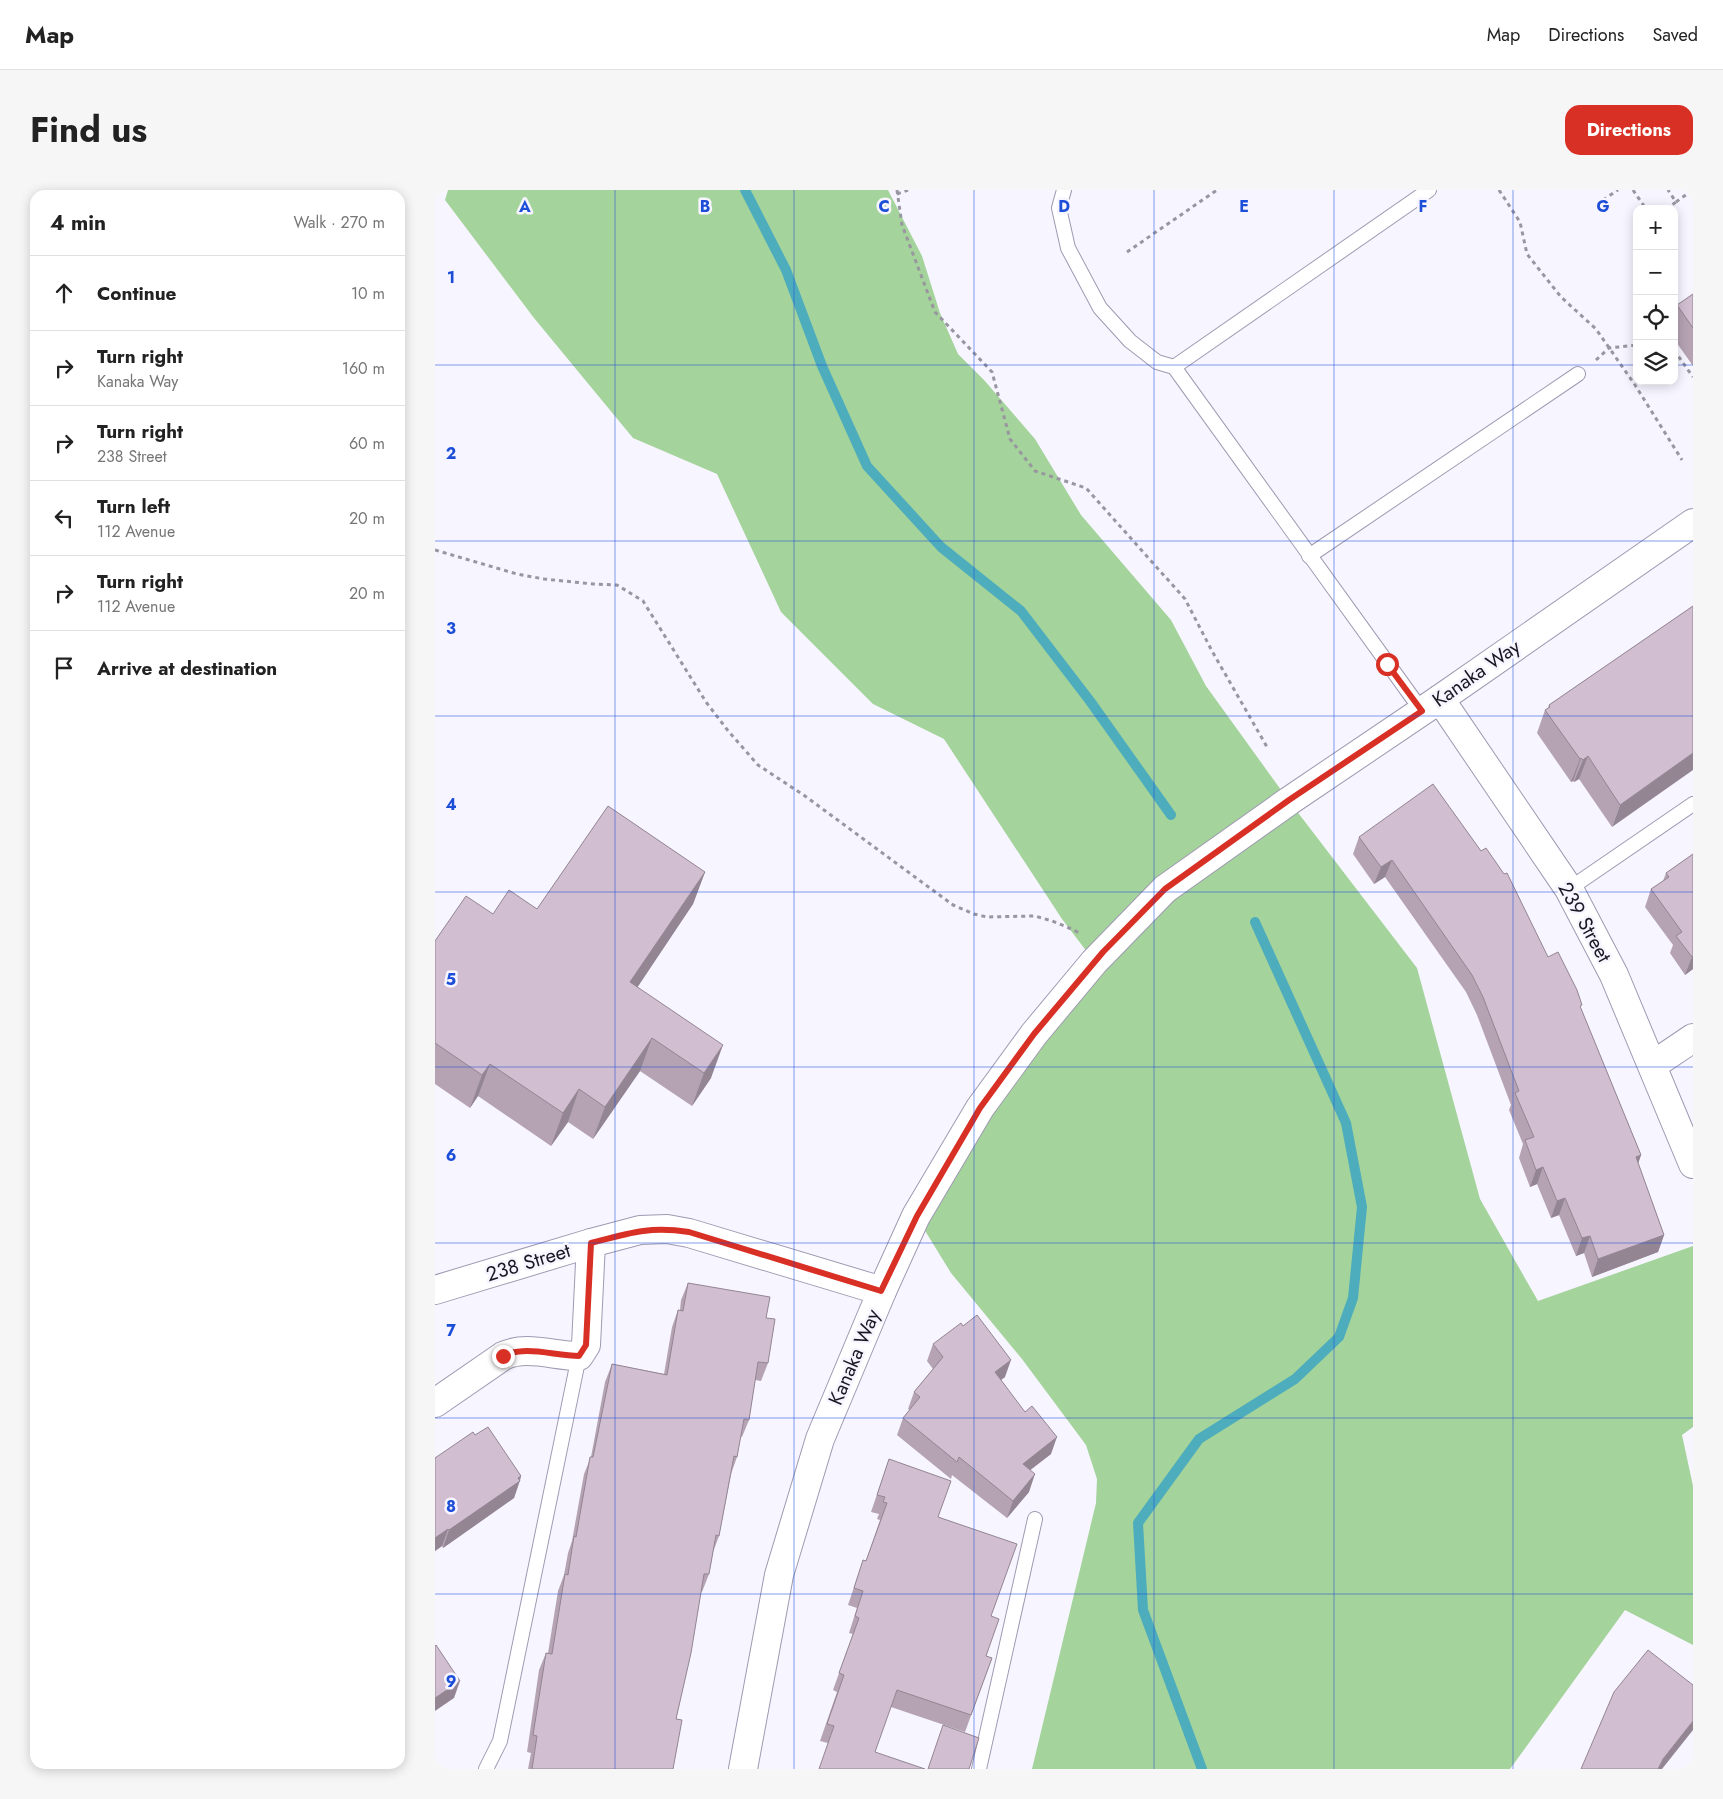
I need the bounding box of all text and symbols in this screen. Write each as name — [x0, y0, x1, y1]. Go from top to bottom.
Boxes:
text: Map — [25, 17, 74, 52]
text: Map — [1487, 22, 1520, 48]
text: Directions — [1548, 22, 1624, 48]
text: Saved — [1652, 22, 1698, 48]
text: Find us — [30, 105, 147, 155]
button: Directions — [1565, 105, 1693, 155]
text: A — [518, 195, 531, 218]
text: B — [700, 195, 710, 218]
text: C — [878, 195, 890, 218]
text: D — [1058, 195, 1070, 218]
text: E — [1239, 195, 1249, 218]
text: F — [1419, 195, 1427, 218]
text: G — [1596, 195, 1610, 218]
map controls — [1633, 205, 1678, 385]
button: + — [1633, 205, 1678, 250]
text: 4 min — [50, 208, 106, 238]
text: Walk · 270 m — [294, 211, 385, 234]
button: − — [1633, 250, 1678, 295]
text: 1 — [447, 266, 455, 289]
icon: ahead — [50, 279, 78, 307]
text: Continue — [97, 280, 176, 307]
text: 10 m — [351, 282, 385, 305]
button: locate — [1633, 295, 1678, 340]
button: layers — [1633, 340, 1678, 385]
text: Turn right — [97, 343, 183, 370]
icon: right — [50, 354, 78, 382]
text: 160 m — [342, 357, 385, 380]
text: Kanaka Way — [97, 370, 178, 393]
text: Turn right — [97, 418, 183, 445]
icon: right — [50, 429, 78, 457]
text: 60 m — [349, 432, 385, 455]
text: 2 — [446, 442, 456, 465]
text: 238 Street — [97, 445, 167, 468]
text: Turn left — [97, 493, 170, 520]
icon: left — [50, 504, 78, 532]
text: 20 m — [349, 507, 385, 530]
text: 112 Avenue — [97, 520, 175, 543]
text: Turn right — [97, 568, 183, 595]
icon: right — [50, 579, 78, 607]
text: 20 m — [349, 582, 385, 605]
text: 112 Avenue — [97, 595, 175, 618]
text: 3 — [446, 617, 456, 640]
street label: Kanaka Way — [1426, 632, 1526, 714]
route start — [1376, 653, 1399, 676]
icon: arrive — [50, 654, 78, 682]
text: Arrive at destination — [97, 655, 277, 682]
text: 4 — [445, 793, 457, 816]
street label: 239 Street — [1551, 877, 1619, 968]
text: 5 — [446, 968, 456, 991]
text: 6 — [446, 1144, 456, 1167]
street label: 238 Street — [482, 1236, 574, 1289]
street label: Kanaka Way — [821, 1305, 888, 1410]
text: 7 — [446, 1319, 456, 1342]
route end — [492, 1345, 515, 1368]
text: 8 — [446, 1495, 456, 1518]
text: 9 — [446, 1670, 456, 1693]

